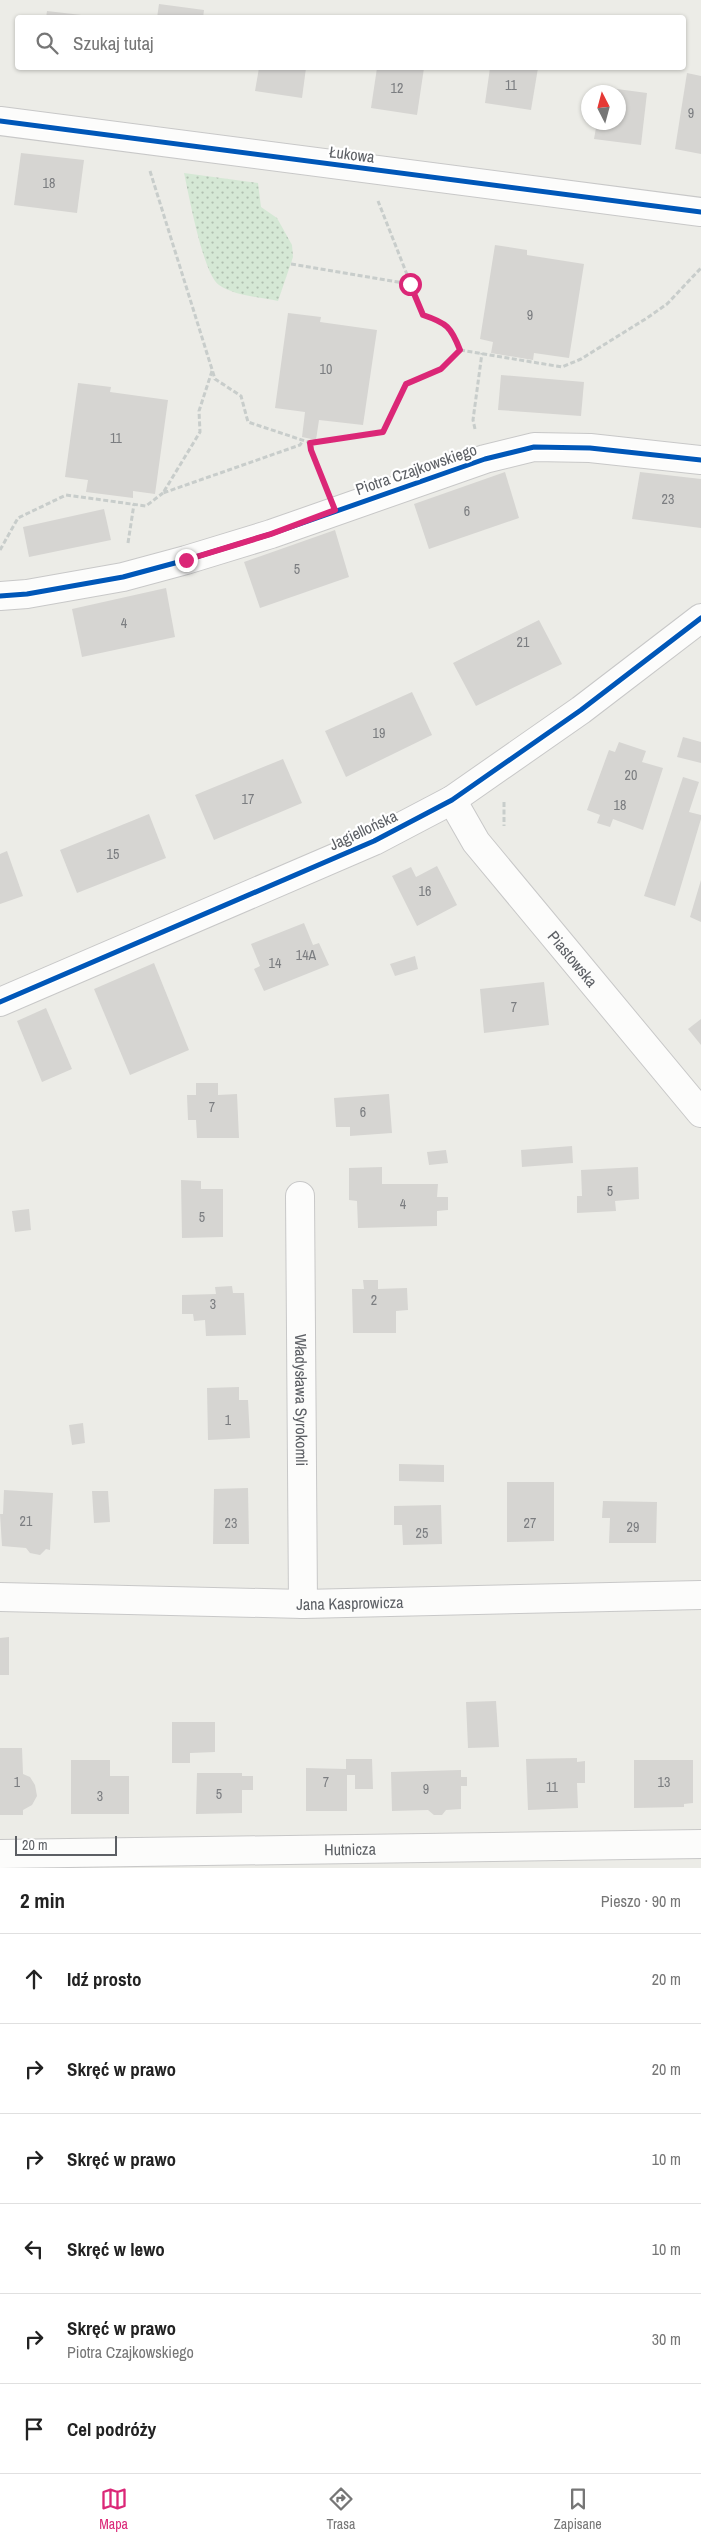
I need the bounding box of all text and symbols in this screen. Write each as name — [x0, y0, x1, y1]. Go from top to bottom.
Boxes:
search box — [15, 15, 686, 70]
icon: search — [33, 29, 61, 57]
text: Szukaj tutaj — [73, 30, 154, 56]
house number: 11 — [505, 76, 518, 94]
house number: 12 — [391, 79, 403, 97]
north arrow — [581, 85, 626, 130]
house number: 9 — [688, 104, 694, 122]
street label: Łukowa — [328, 140, 376, 168]
house number: 18 — [43, 174, 55, 192]
route start — [399, 273, 422, 296]
house number: 9 — [527, 306, 533, 324]
house number: 10 — [320, 360, 332, 378]
house number: 11 — [110, 429, 123, 447]
street label: Piotra Czajkowskiego — [352, 438, 480, 500]
house number: 23 — [662, 490, 674, 508]
house number: 6 — [464, 502, 470, 520]
route end — [175, 549, 198, 572]
house number: 5 — [294, 560, 300, 578]
house number: 4 — [121, 614, 128, 632]
house number: 21 — [517, 633, 530, 651]
house number: 19 — [373, 724, 385, 742]
house number: 20 — [625, 766, 637, 784]
house number: 17 — [242, 790, 254, 808]
house number: 18 — [614, 796, 626, 814]
street label: Jagiellońska — [325, 804, 401, 855]
house number: 15 — [107, 845, 119, 863]
house number: 16 — [419, 882, 431, 900]
street label: Piastowska — [543, 926, 603, 992]
house number: 14A — [296, 946, 317, 964]
house number: 14 — [269, 954, 282, 972]
house number: 7 — [511, 998, 517, 1016]
house number: 7 — [209, 1098, 215, 1116]
house number: 6 — [360, 1103, 366, 1121]
house number: 5 — [607, 1182, 613, 1200]
house number: 4 — [400, 1195, 407, 1213]
house number: 5 — [199, 1208, 205, 1226]
house number: 2 — [371, 1291, 377, 1309]
house number: 3 — [210, 1295, 216, 1313]
street label: Władysława Syrokomli — [290, 1334, 313, 1466]
house number: 1 — [225, 1411, 232, 1429]
house number: 21 — [20, 1512, 33, 1530]
house number: 23 — [225, 1514, 237, 1532]
house number: 27 — [524, 1514, 536, 1532]
house number: 29 — [627, 1518, 639, 1536]
house number: 25 — [416, 1524, 428, 1542]
street label: Jana Kasprowicza — [296, 1591, 404, 1615]
house number: 1 — [14, 1773, 21, 1791]
house number: 7 — [323, 1773, 329, 1791]
house number: 13 — [658, 1773, 670, 1791]
house number: 11 — [546, 1778, 559, 1796]
house number: 9 — [423, 1780, 429, 1798]
house number: 5 — [216, 1785, 222, 1803]
house number: 3 — [97, 1787, 103, 1805]
scale bar — [15, 1833, 118, 1856]
text: 20 m — [22, 1836, 48, 1854]
street label: Hutnicza — [324, 1838, 377, 1860]
text: 2 min — [20, 1886, 65, 1915]
text: Pieszo · 90 m — [601, 1890, 681, 1912]
icon: ahead — [20, 1965, 48, 1993]
text: Idź prosto — [67, 1966, 141, 1992]
text: 20 m — [652, 1968, 681, 1990]
icon: right — [20, 2055, 48, 2083]
text: Skręć w prawo — [67, 2056, 176, 2082]
text: 20 m — [652, 2058, 681, 2080]
icon: right — [20, 2145, 48, 2173]
text: Skręć w prawo — [67, 2146, 176, 2172]
text: 10 m — [652, 2148, 681, 2170]
icon: left — [20, 2235, 48, 2263]
text: Skręć w lewo — [67, 2236, 165, 2262]
text: 10 m — [652, 2238, 681, 2260]
text: Skręć w prawo — [67, 2315, 176, 2341]
icon: right — [20, 2325, 48, 2353]
text: 30 m — [652, 2328, 681, 2350]
text: Piotra Czajkowskiego — [67, 2341, 194, 2363]
icon: arrive — [20, 2415, 48, 2443]
text: Cel podróży — [67, 2416, 156, 2442]
tab: Mapa — [99, 2485, 128, 2533]
tab: Trasa — [326, 2485, 355, 2533]
tab: Zapisane — [554, 2485, 602, 2533]

